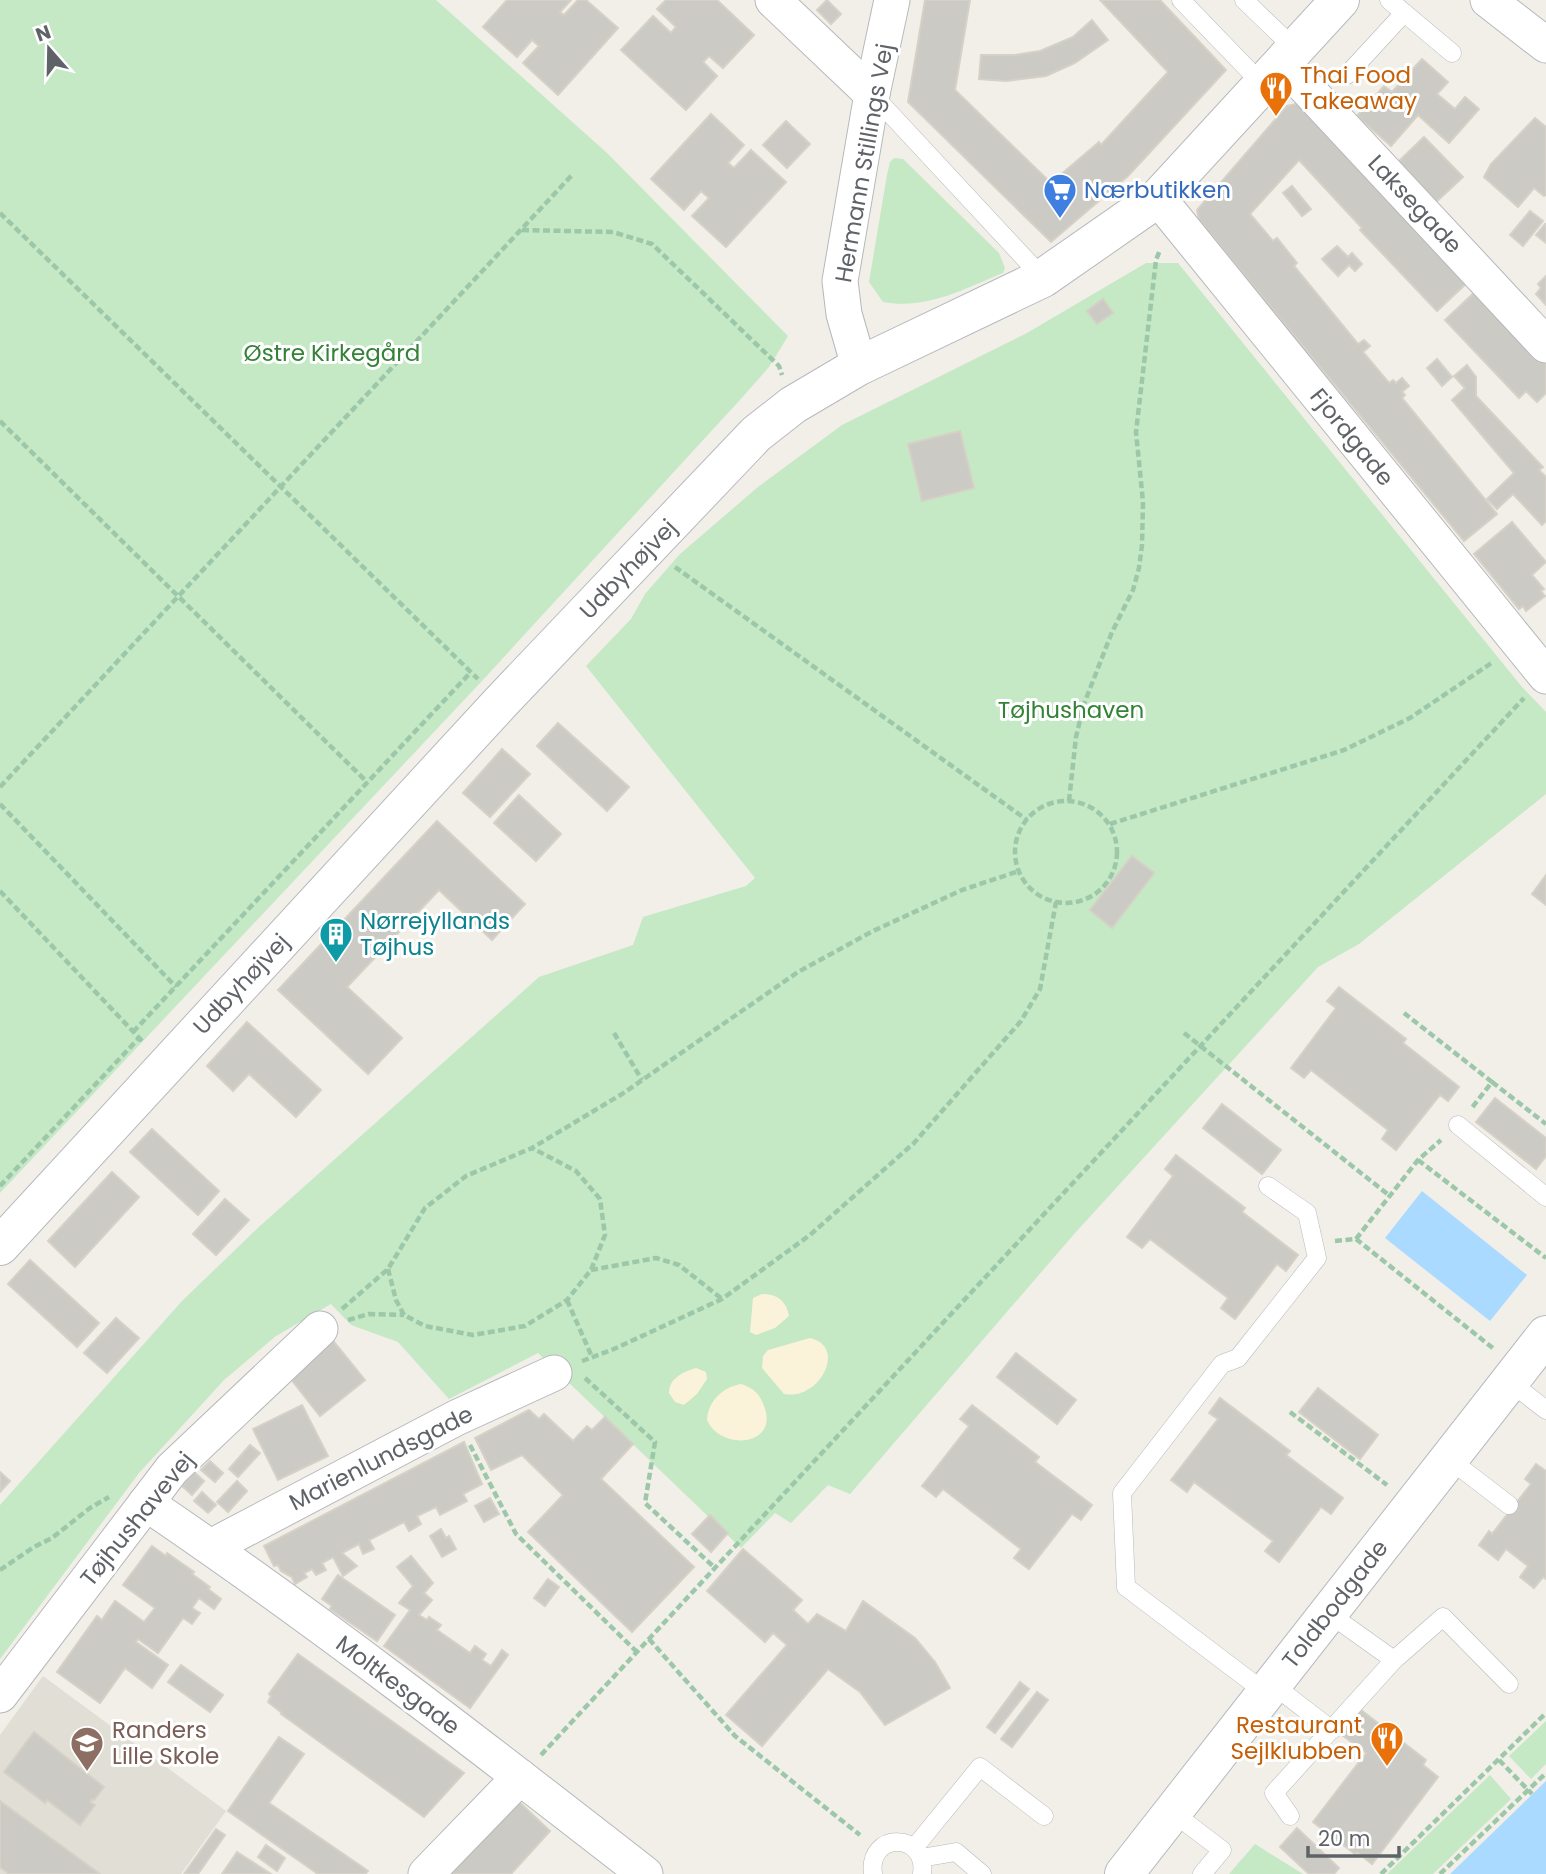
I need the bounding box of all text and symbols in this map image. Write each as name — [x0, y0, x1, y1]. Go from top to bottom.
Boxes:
north arrow — [14, 14, 84, 84]
text: N — [32, 18, 55, 49]
street label: Hermann Stillings Vej — [827, 41, 901, 285]
place label: Thai Food Takeaway — [1300, 59, 1417, 117]
restaurant icon: Thai Food Takeaway — [1257, 69, 1295, 118]
street label: Laksegade — [1361, 148, 1469, 260]
supermarket icon: Nærbutikken — [1041, 171, 1079, 220]
place label: Nærbutikken — [1084, 174, 1231, 206]
park label: Østre Kirkegård — [244, 337, 420, 369]
street label: Fjordgade — [1303, 381, 1401, 493]
street label: Udbyhøjvej — [572, 512, 684, 626]
park label: Tøjhushaven — [998, 694, 1144, 726]
place label: Nørrejyllands Tøjhus — [360, 905, 510, 963]
building icon: Nørrejyllands Tøjhus — [317, 915, 355, 964]
street label: Udbyhøjvej — [186, 926, 296, 1042]
street label: Marienlundsgade — [284, 1398, 478, 1518]
street label: Tøjhushavevej — [73, 1445, 201, 1593]
street label: Toldbodgade — [1275, 1533, 1395, 1675]
street label: Moltkesgade — [329, 1628, 467, 1742]
place label: Restaurant Sejlklubben — [1231, 1709, 1362, 1767]
place label: Randers Lille Skole — [112, 1714, 219, 1772]
restaurant icon: Restaurant Sejlklubben — [1368, 1719, 1406, 1768]
school or university icon: Randers Lille Skole — [68, 1724, 106, 1773]
scale bar — [1308, 1814, 1399, 1858]
text: 20 m — [1318, 1824, 1371, 1853]

